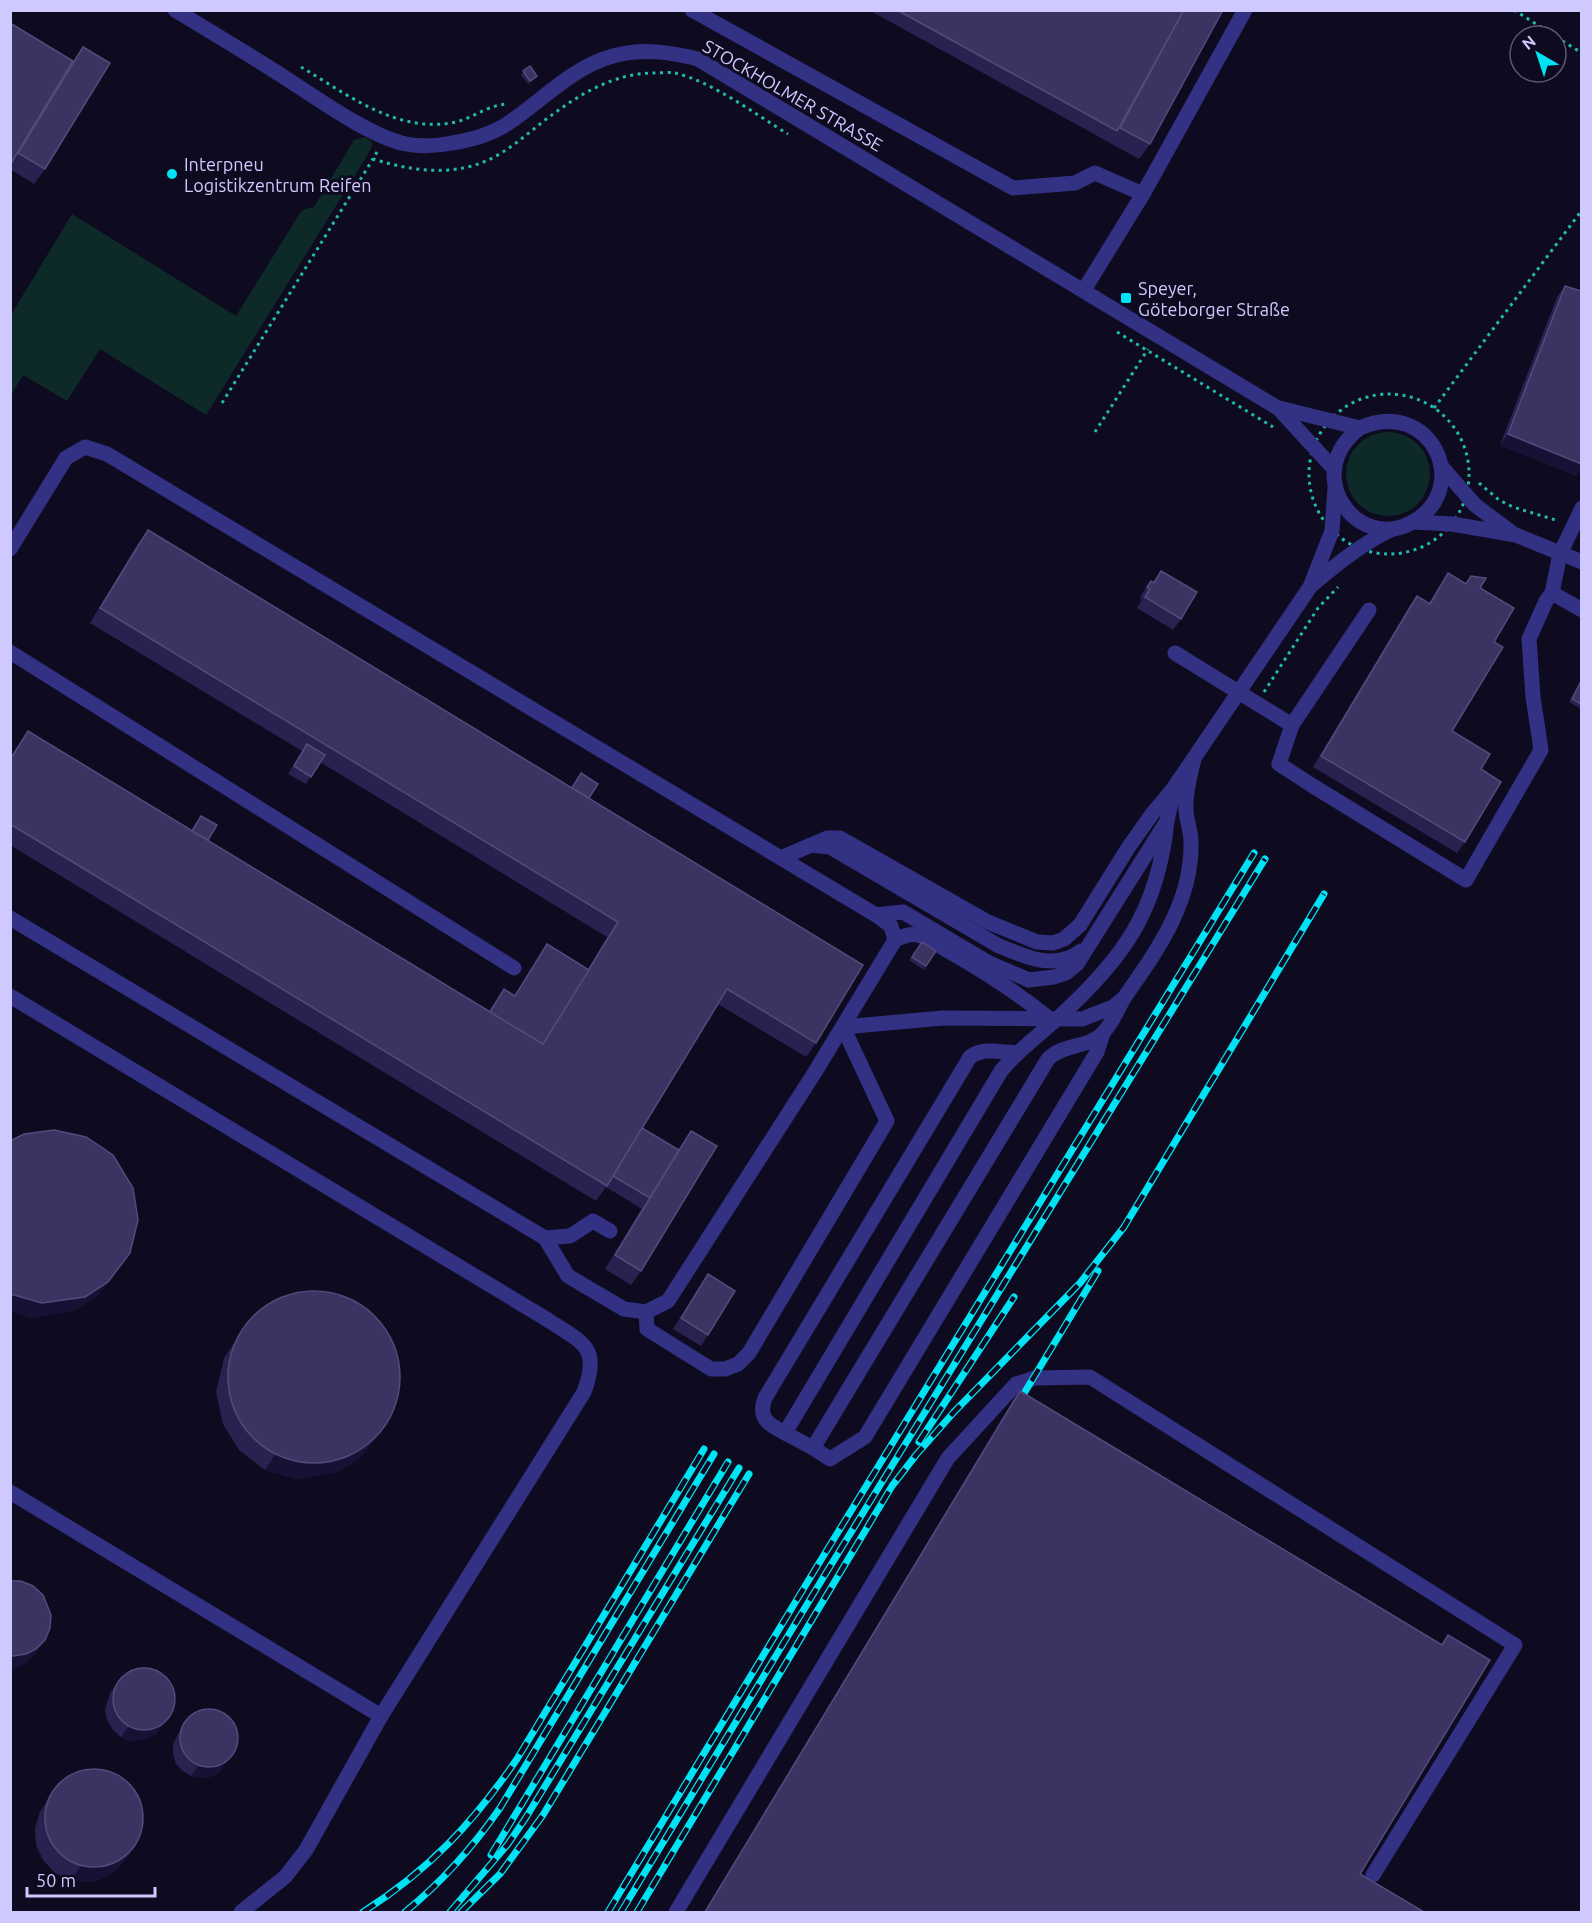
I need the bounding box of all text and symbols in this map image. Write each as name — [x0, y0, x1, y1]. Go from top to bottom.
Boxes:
north arrow — [1508, 24, 1568, 84]
text: N — [1518, 32, 1539, 53]
street label: STOCKHOLMER STRASSE — [700, 35, 886, 155]
place label: Interpneu Logistikzentrum Reifen — [184, 154, 372, 195]
marker: Interpneu Logistikzentrum Reifen — [165, 167, 179, 181]
place label: Speyer, Göteborger Straße — [1138, 278, 1290, 319]
marker: Speyer, Göteborger Straße — [1119, 291, 1133, 305]
scale bar — [27, 1860, 154, 1898]
text: 50 m — [36, 1870, 76, 1890]

